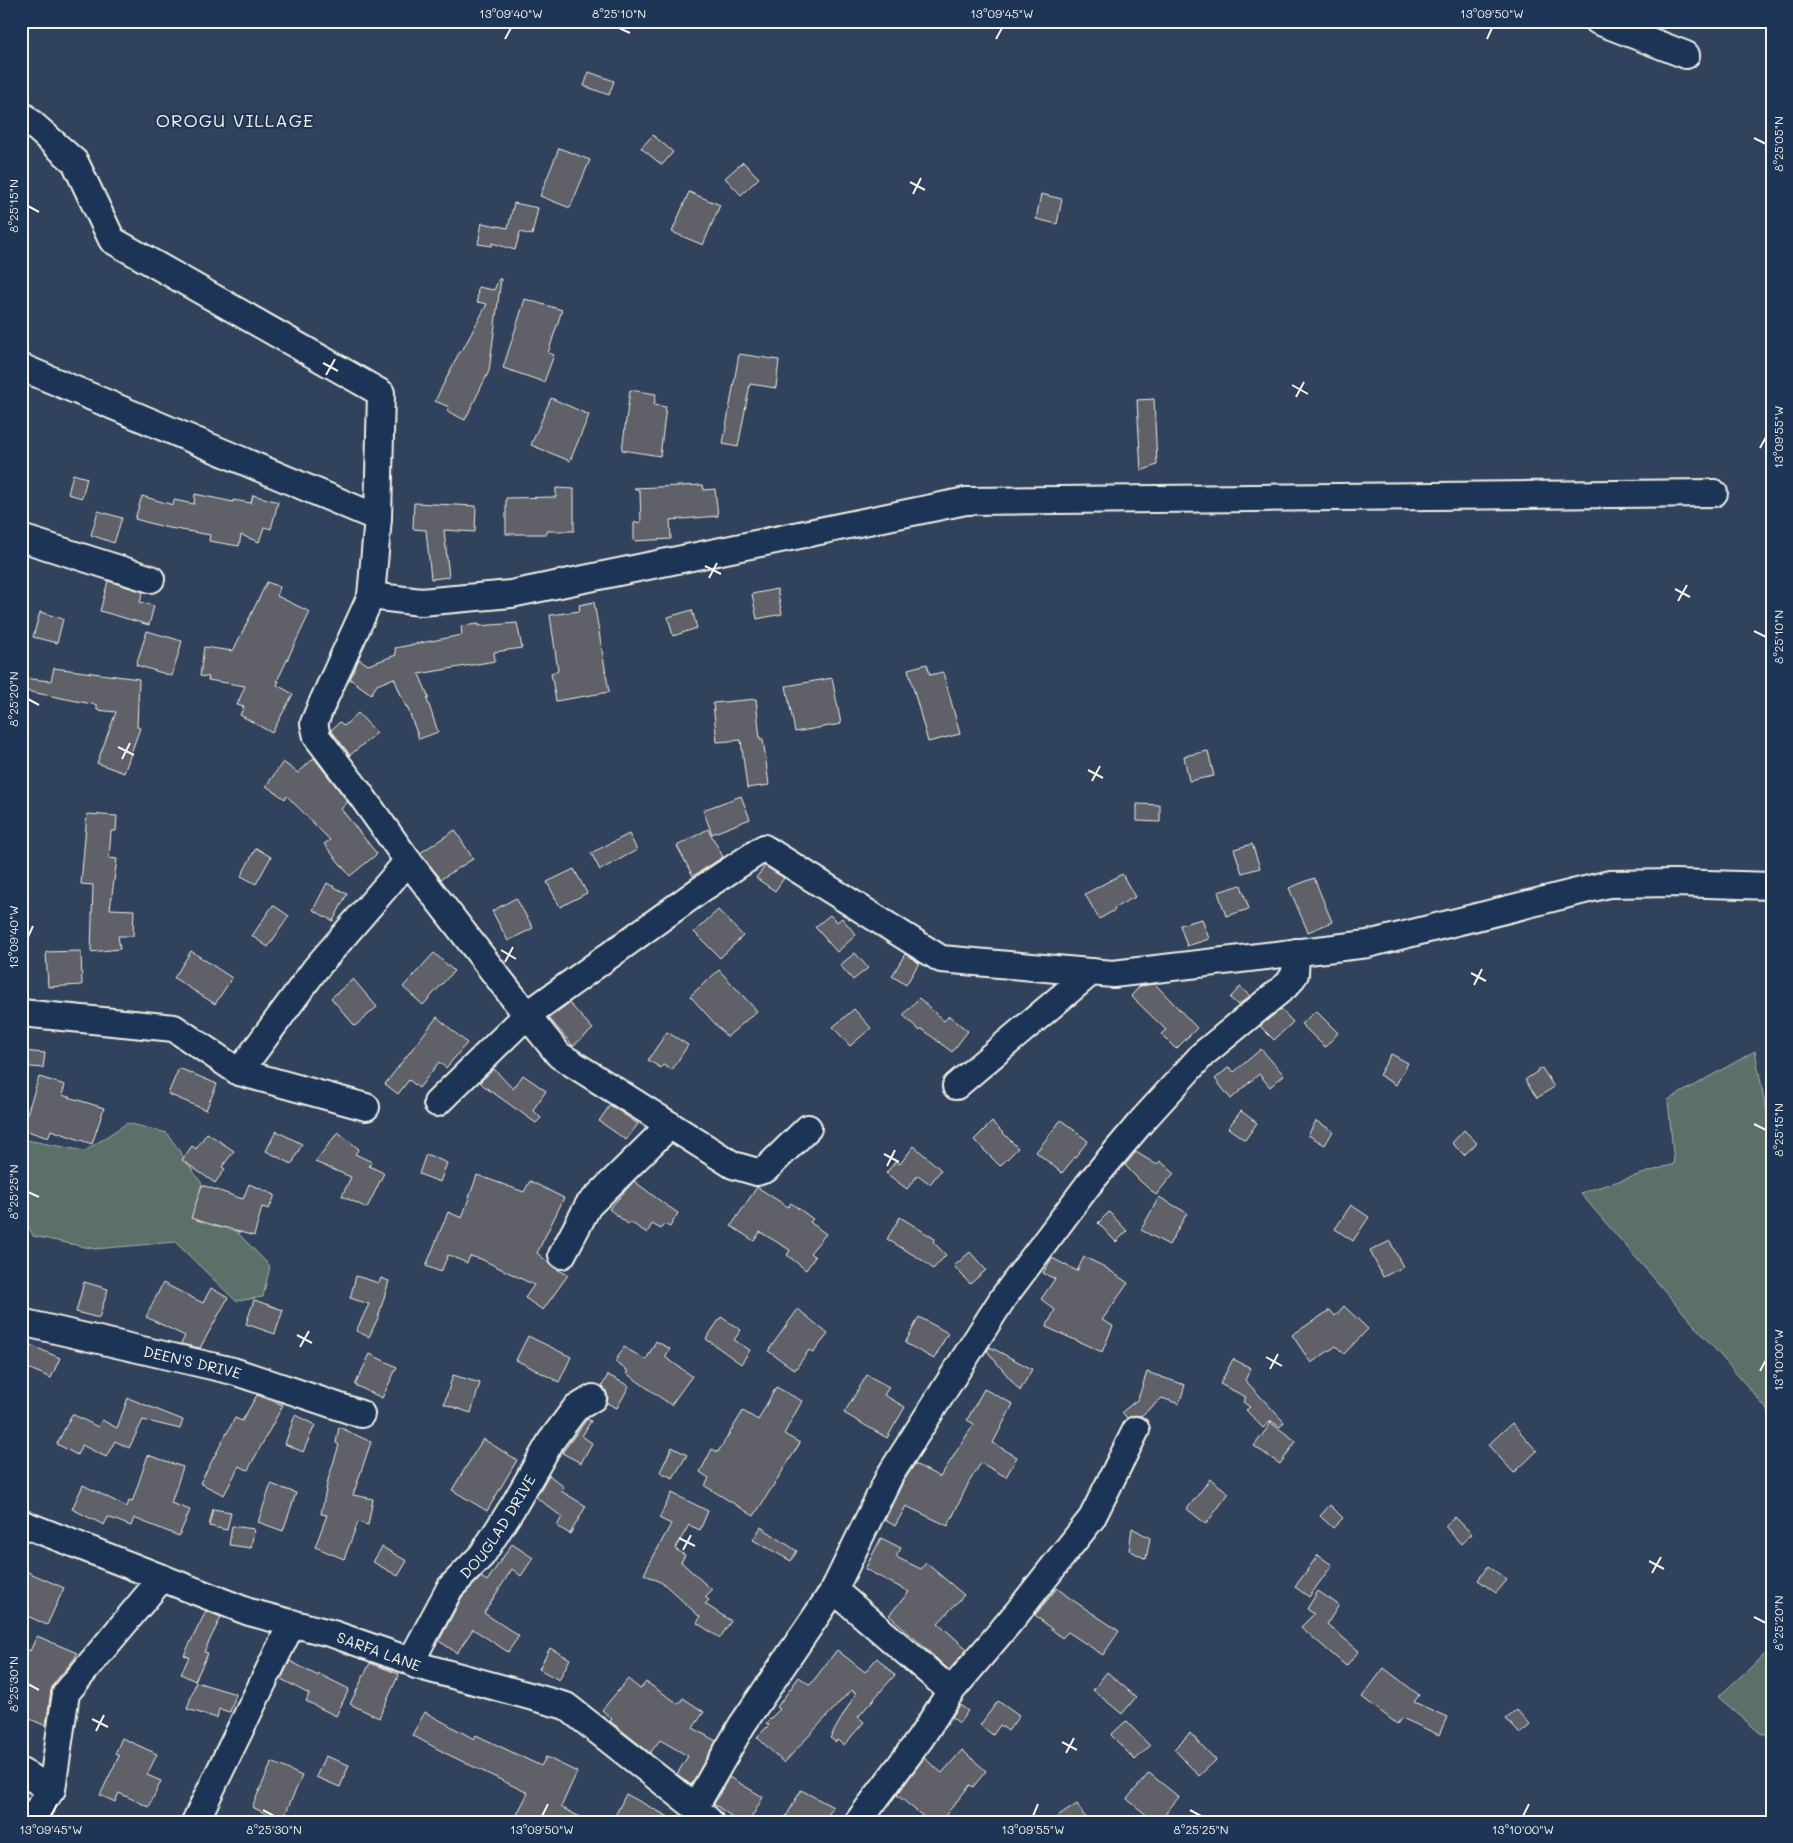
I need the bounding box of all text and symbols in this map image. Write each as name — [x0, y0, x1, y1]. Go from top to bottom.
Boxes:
text: 13°09'40"W — [479, 5, 543, 21]
text: 8°25'10"N — [592, 5, 646, 21]
text: 13°09'45"W — [971, 5, 1033, 21]
text: 13°09'50"W — [1460, 5, 1524, 21]
district label: OROGU VILLAGE — [156, 108, 314, 132]
text: 8°25'05"N — [1770, 116, 1786, 172]
text: 8°25'15"N — [5, 179, 21, 233]
text: 13°09'55"W — [1770, 406, 1786, 468]
text: 8°25'10"N — [1770, 610, 1786, 664]
text: 8°25'20"N — [5, 671, 21, 727]
text: 13°09'40"W — [5, 905, 21, 969]
text: 8°25'15"N — [1770, 1103, 1786, 1157]
text: 8°25'25"N — [5, 1165, 21, 1220]
text: 13°10'00"W — [1770, 1329, 1786, 1391]
street label: DEEN'S DRIVE — [142, 1341, 245, 1383]
street label: DOUGLAD DRIVE — [455, 1471, 540, 1582]
text: 8°25'20"N — [1770, 1595, 1786, 1651]
street label: SARFA LANE — [334, 1627, 424, 1676]
text: 8°25'30"N — [5, 1656, 21, 1712]
text: 13°09'45"W — [20, 1821, 82, 1837]
text: 8°25'30"N — [246, 1821, 302, 1837]
text: 13°09'50"W — [510, 1821, 574, 1837]
text: 13°09'55"W — [1002, 1821, 1064, 1837]
text: 8°25'25"N — [1174, 1821, 1229, 1837]
text: 13°10'00"W — [1492, 1821, 1554, 1837]

